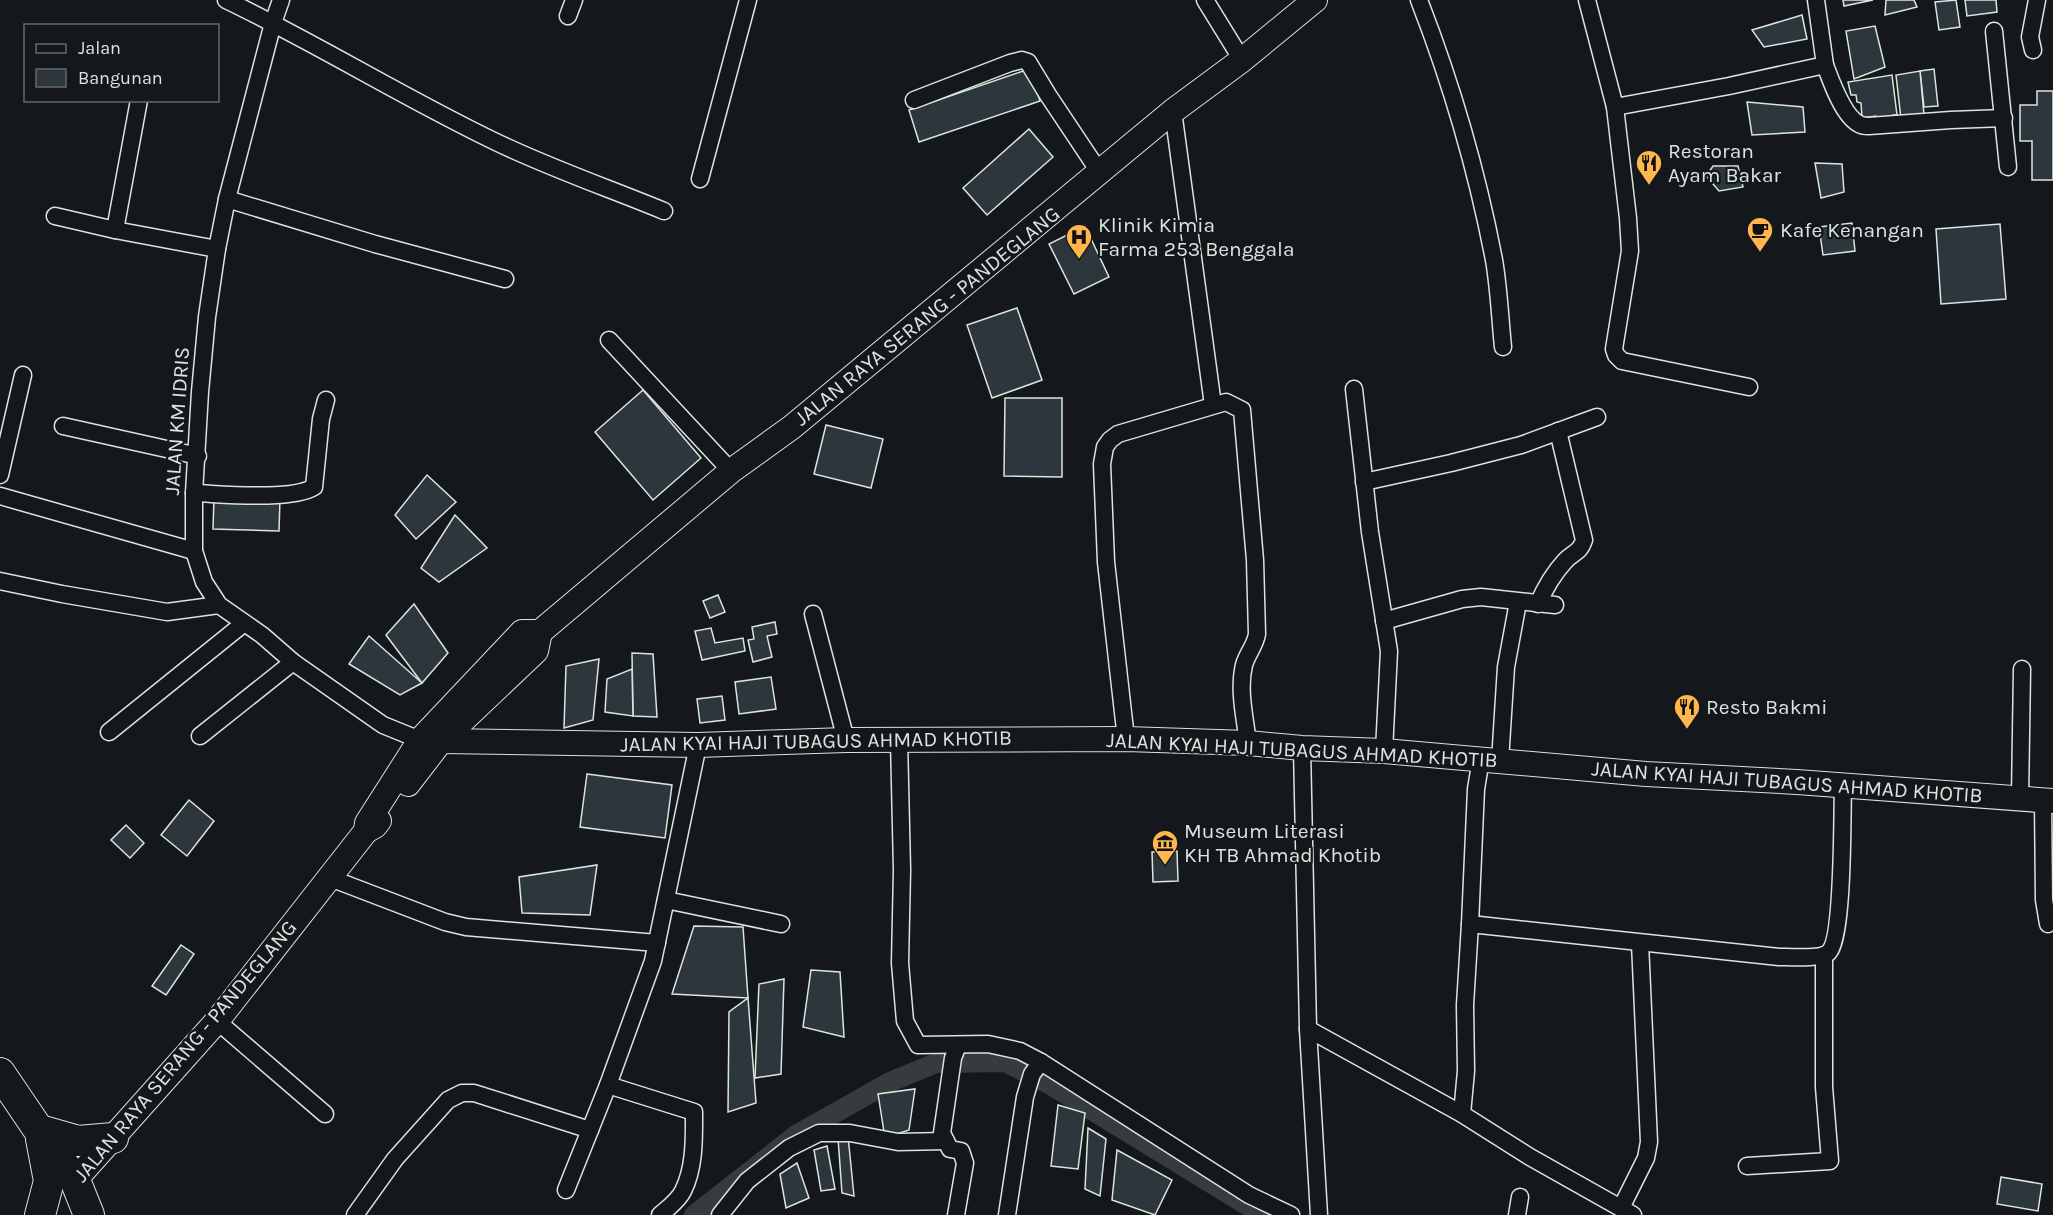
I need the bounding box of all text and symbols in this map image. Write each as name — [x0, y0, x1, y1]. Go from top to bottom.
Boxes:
legend — [24, 24, 219, 102]
text: Jalan — [78, 37, 121, 59]
text: Bangunan — [78, 67, 163, 89]
place label: Restoran Ayam Bakar — [1668, 139, 1781, 187]
restaurant icon: Restoran Ayam Bakar — [1634, 148, 1664, 186]
street label: JALAN RAYA SERANG - PANDEGLANG — [790, 202, 1064, 430]
place label: Klinik Kimia Farma 253 Benggala — [1098, 213, 1294, 261]
cafe icon: Kafe Kenangan — [1745, 215, 1775, 253]
place label: Kafe Kenangan — [1780, 218, 1924, 242]
hospital icon: Klinik Kimia Farma 253 Benggala — [1064, 222, 1094, 260]
street label: JALAN KM IDRIS — [160, 346, 194, 496]
restaurant icon: Resto Bakmi — [1672, 692, 1702, 730]
place label: Resto Bakmi — [1706, 695, 1827, 719]
street label: JALAN KYAI HAJI TUBAGUS AHMAD KHOTIB — [620, 726, 1012, 756]
street label: JALAN KYAI HAJI TUBAGUS AHMAD KHOTIB — [1106, 728, 1498, 772]
street label: JALAN KYAI HAJI TUBAGUS AHMAD KHOTIB — [1591, 756, 1983, 808]
place label: Museum Literasi KH TB Ahmad Khotib — [1184, 819, 1381, 867]
museum icon: Museum Literasi KH TB Ahmad Khotib — [1150, 828, 1180, 866]
street label: JALAN RAYA SERANG - PANDEGLANG — [68, 915, 302, 1187]

